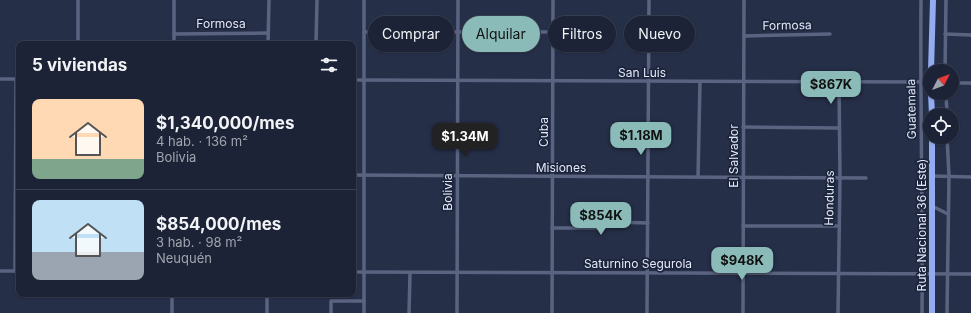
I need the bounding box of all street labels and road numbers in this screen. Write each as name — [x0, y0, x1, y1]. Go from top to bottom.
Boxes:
street label: Formosa — [196, 16, 246, 31]
street label: Formosa — [762, 17, 812, 33]
street label: San Luis — [618, 65, 666, 80]
street label: Guatemala — [903, 79, 919, 139]
street label: Cuba — [536, 117, 551, 147]
street label: El Salvador — [726, 124, 741, 188]
street label: Ruta Nacional 36 (Este) — [914, 159, 929, 291]
street label: Misiones — [536, 160, 586, 175]
street label: Honduras — [821, 170, 837, 226]
street label: Bolivia — [440, 173, 455, 211]
street label: Saturnino Segurola — [584, 256, 692, 271]

